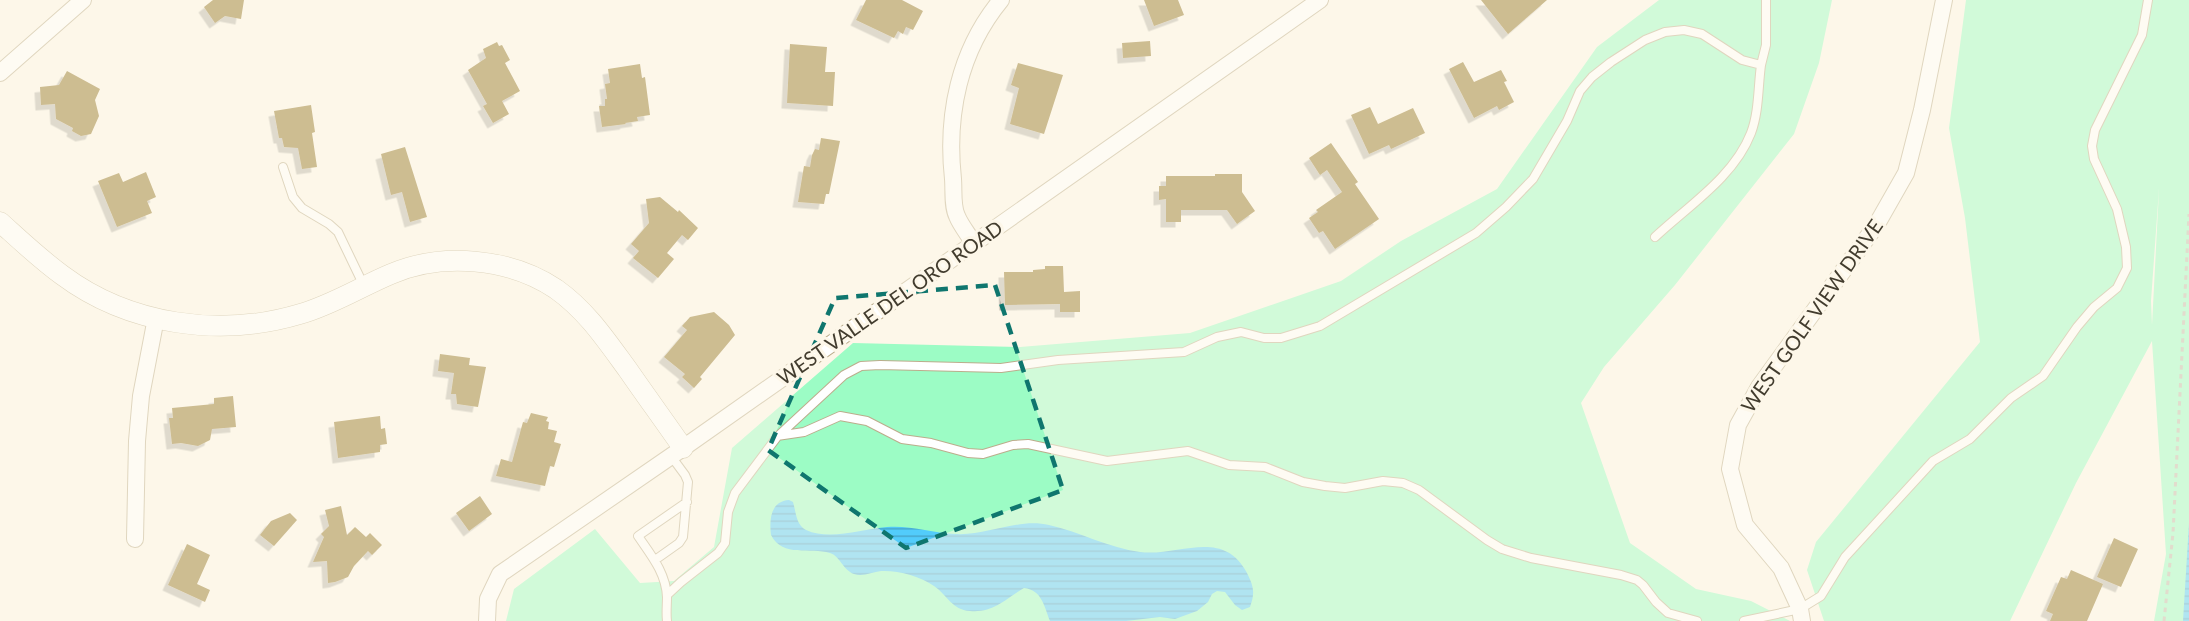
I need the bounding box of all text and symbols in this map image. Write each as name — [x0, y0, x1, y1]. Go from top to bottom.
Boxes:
street label: WEST GOLF VIEW DRIVE — [1735, 214, 1887, 417]
street label: WEST VALLE DEL ORO ROAD — [772, 215, 1007, 389]

